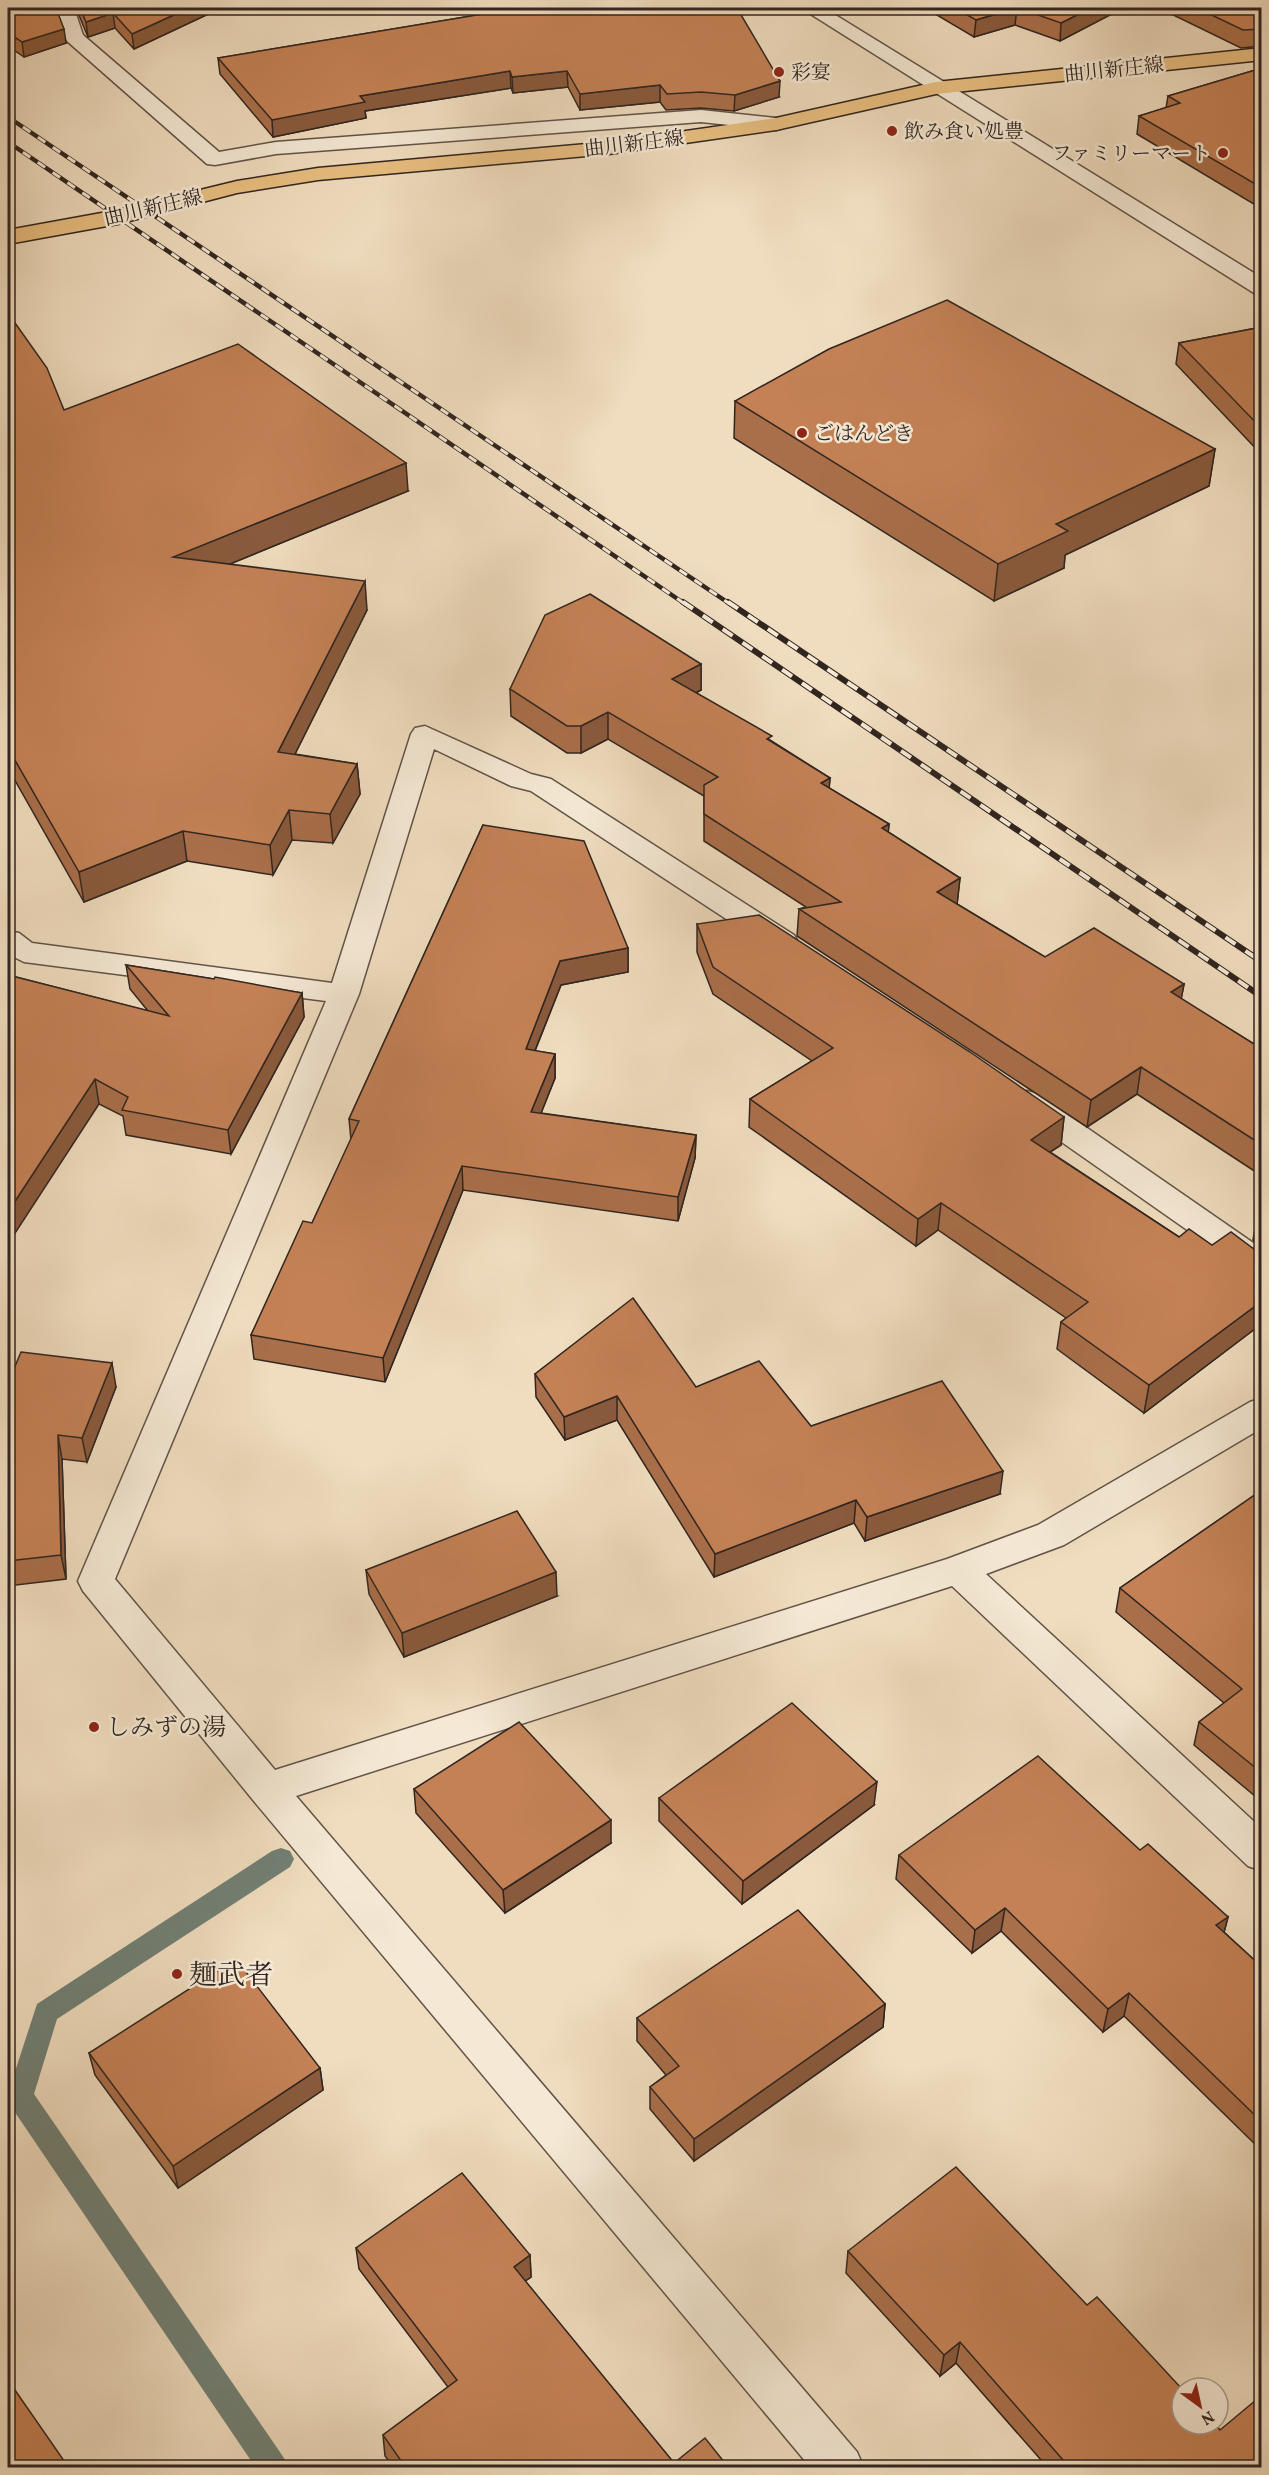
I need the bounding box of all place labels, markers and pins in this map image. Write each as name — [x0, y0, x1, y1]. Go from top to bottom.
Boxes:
place label: 彩宴 — [791, 60, 831, 88]
marker: 彩宴 — [772, 65, 786, 79]
place label: 飲み食い処豊 — [904, 119, 1024, 147]
marker: 飲み食い処豊 — [885, 124, 899, 138]
place label: ファミリーマート — [1051, 141, 1211, 169]
marker: ファミリーマート — [1216, 146, 1230, 160]
place label: ごはんどき — [814, 421, 914, 449]
marker: ごはんどき — [795, 426, 809, 440]
place label: しみずの湯 — [106, 1712, 226, 1746]
marker: しみずの湯 — [87, 1720, 101, 1734]
place label: 麺武者 — [189, 1957, 273, 1996]
marker: 麺武者 — [170, 1967, 184, 1981]

